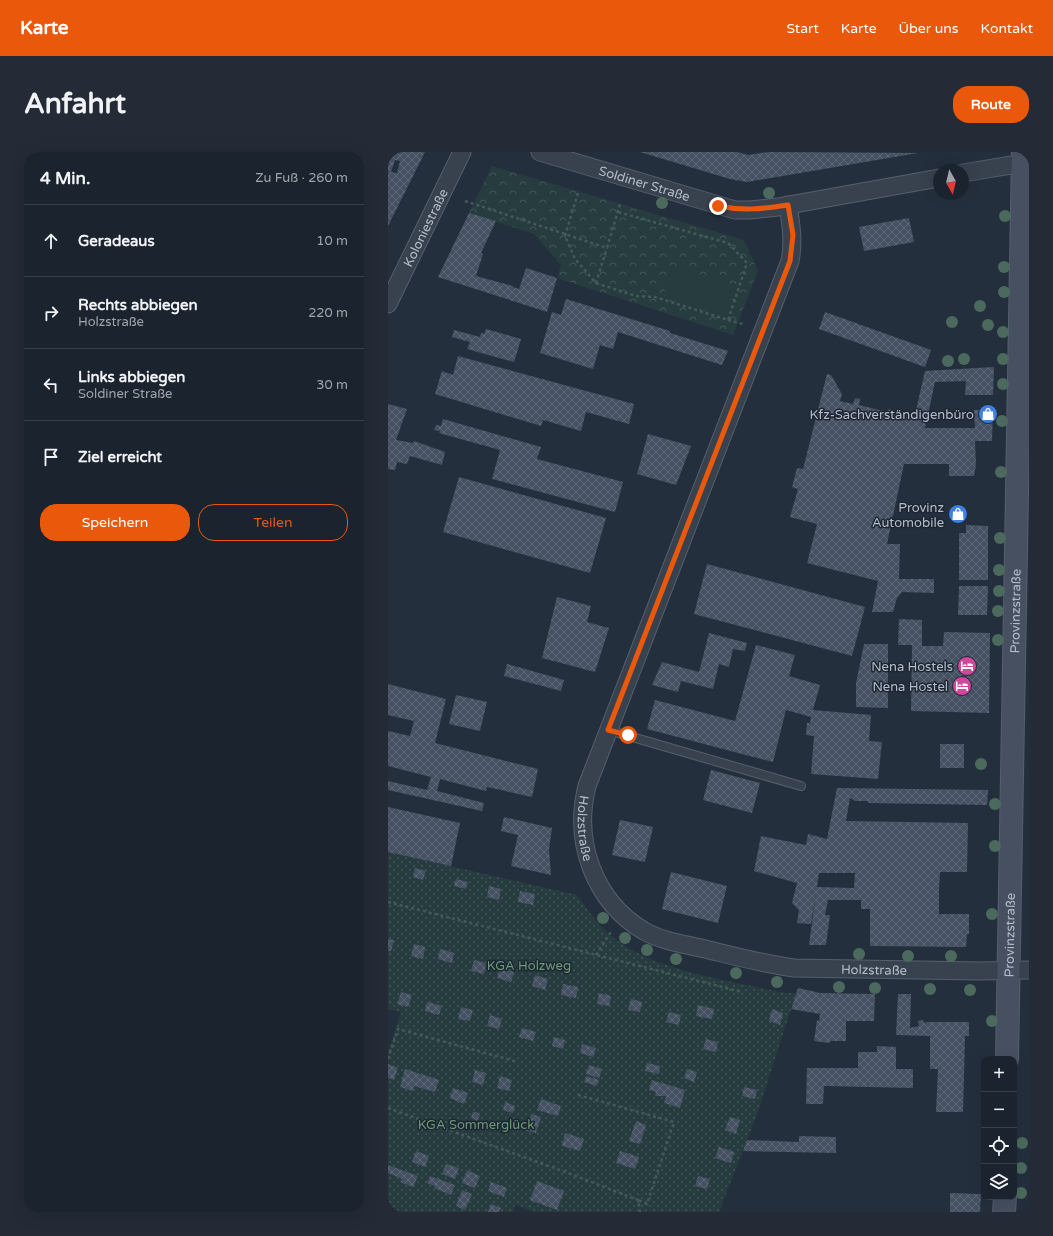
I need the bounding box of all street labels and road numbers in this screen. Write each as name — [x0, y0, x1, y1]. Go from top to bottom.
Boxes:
street label: Soldiner Straße — [597, 163, 692, 205]
street label: Koloniestraße — [400, 186, 452, 270]
street label: Provinzstraße — [1007, 569, 1025, 653]
street label: Holzstraße — [574, 794, 596, 863]
street label: Provinzstraße — [1001, 893, 1019, 977]
street label: Holzstraße — [841, 962, 907, 979]

